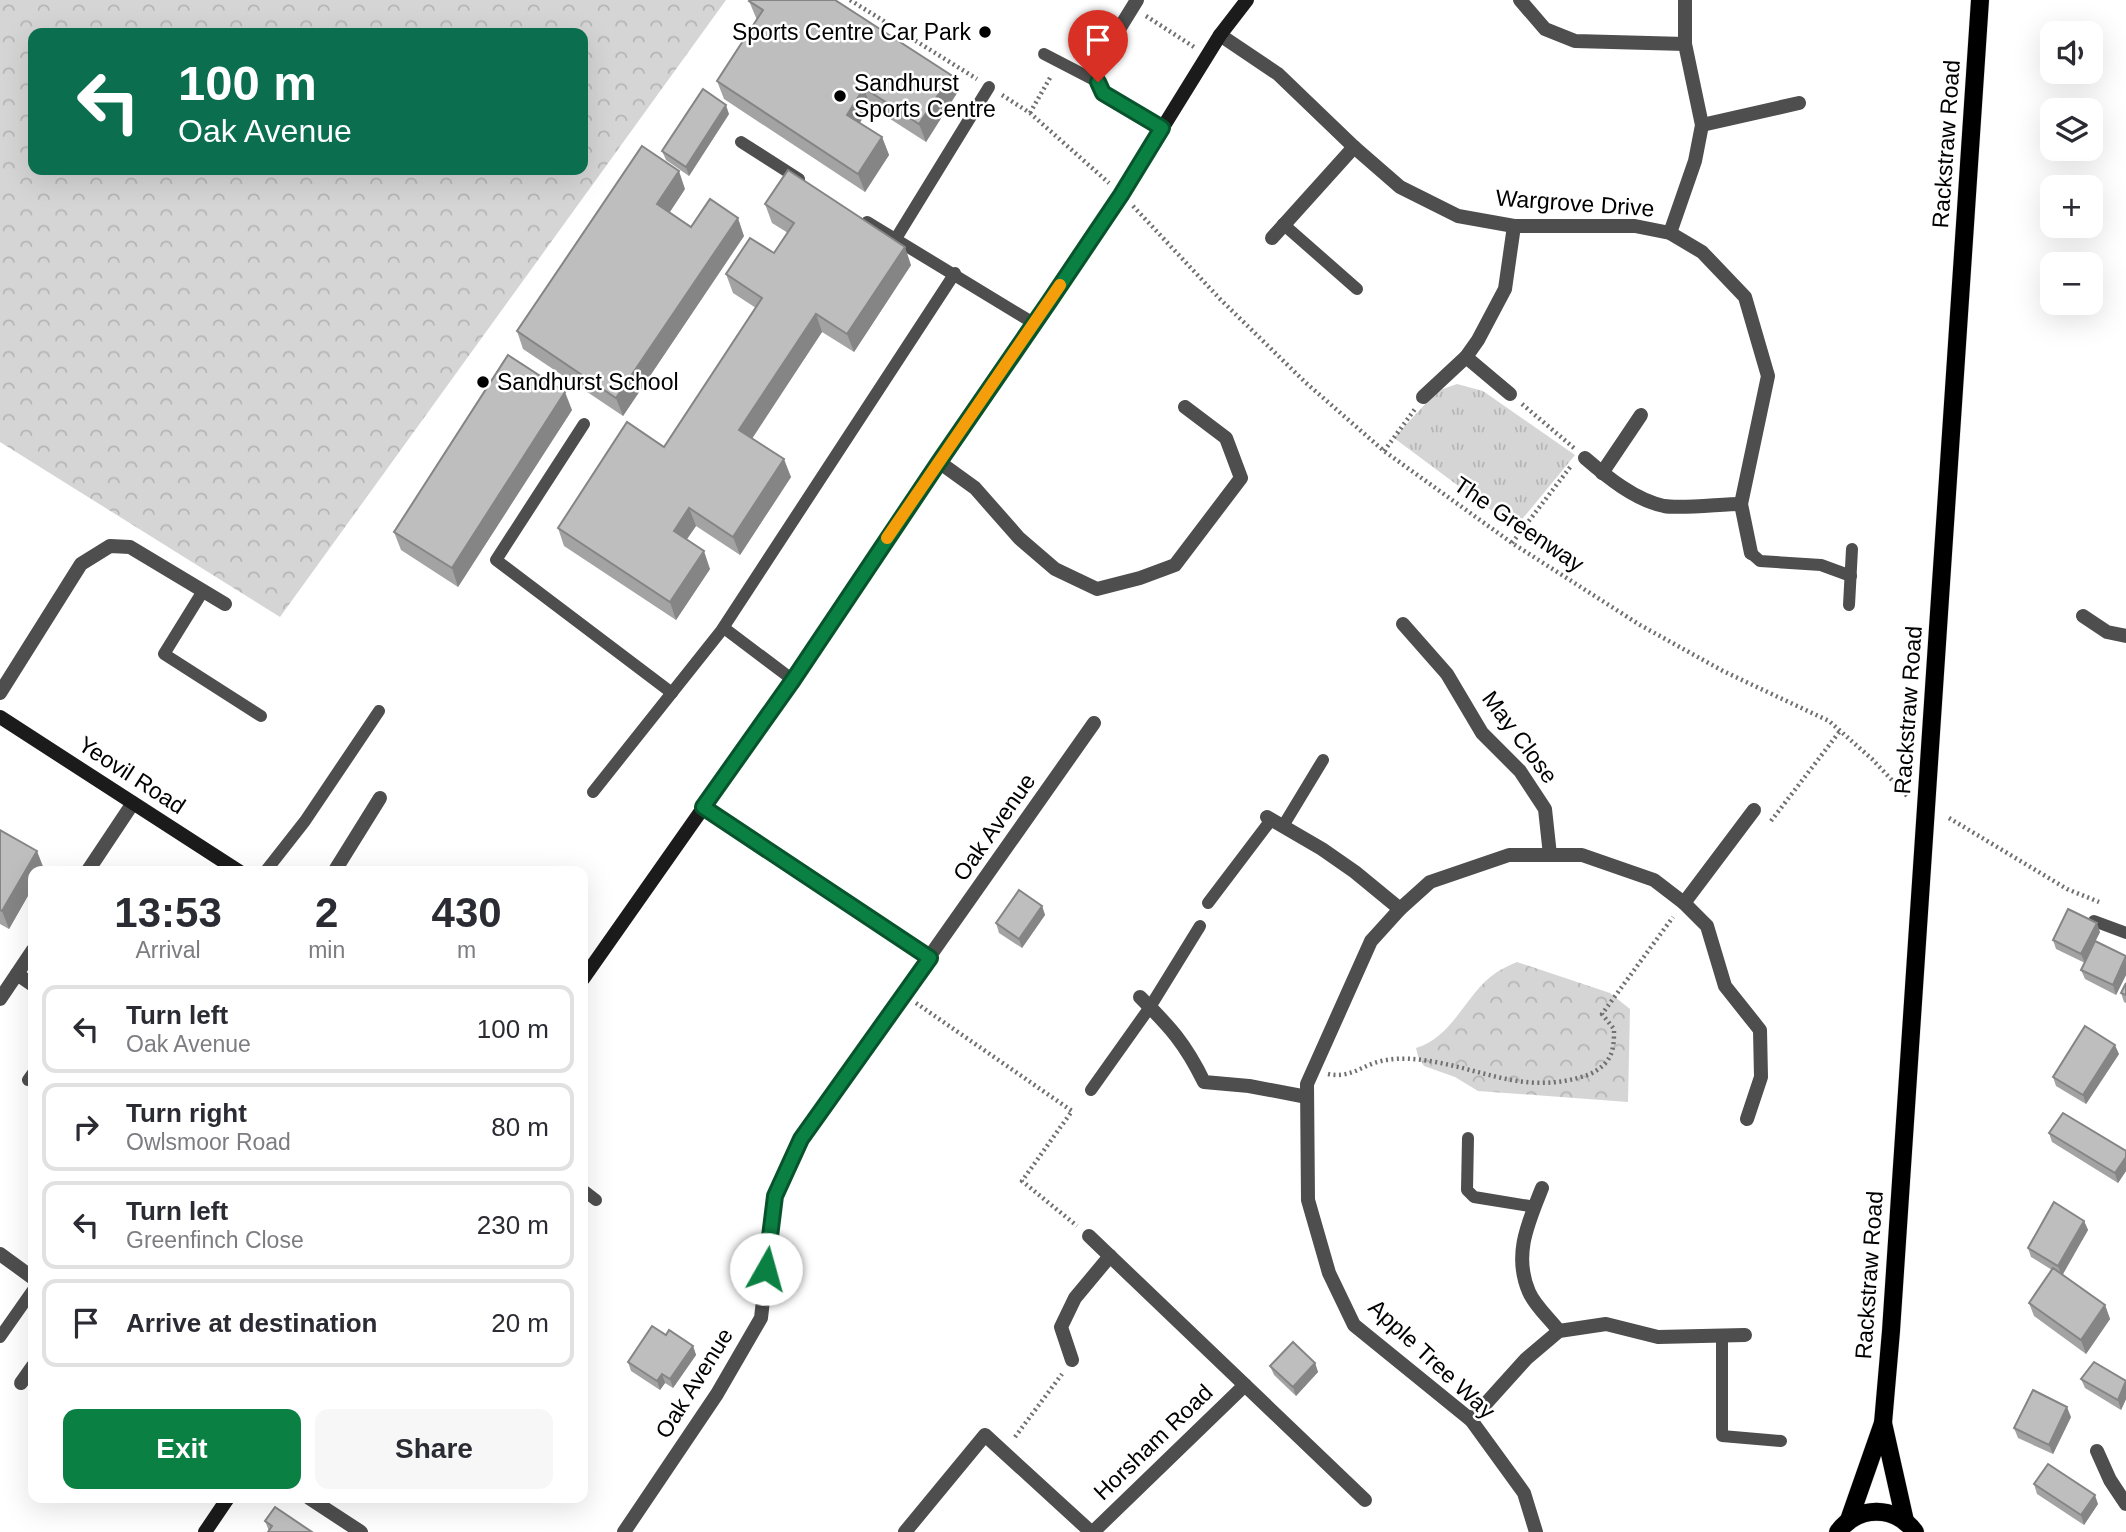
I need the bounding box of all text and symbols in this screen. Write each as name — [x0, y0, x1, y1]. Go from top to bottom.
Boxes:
pin — [1068, 10, 1128, 82]
place label: Sports Centre Car Park — [732, 19, 971, 45]
icon: arrive — [1079, 21, 1117, 59]
map controls — [2040, 21, 2103, 315]
button: sound — [2040, 21, 2103, 84]
marker: Sports Centre Car Park — [977, 24, 993, 40]
icon: left — [63, 56, 154, 147]
text: 100 m — [178, 56, 317, 110]
street label: Rackstraw Road — [1927, 59, 1965, 229]
place label: Sandhurst Sports Centre — [854, 70, 996, 122]
marker: Sandhurst Sports Centre — [832, 88, 848, 104]
button: layers — [2040, 98, 2103, 161]
text: Oak Avenue — [178, 113, 352, 149]
button: + — [2040, 175, 2103, 238]
street label: Wargrove Drive — [1495, 184, 1655, 222]
button: − — [2040, 252, 2103, 315]
place label: Sandhurst School — [497, 369, 679, 395]
marker: Sandhurst School — [475, 374, 491, 390]
street label: The Greenway — [1449, 471, 1589, 577]
street label: Rackstraw Road — [1889, 625, 1927, 795]
street label: May Close — [1477, 686, 1563, 788]
street label: Yeovil Road — [74, 731, 190, 819]
street label: Oak Avenue — [948, 768, 1040, 886]
text: 13:53 — [114, 889, 222, 936]
text: 2 — [315, 889, 338, 936]
text: 430 — [432, 889, 502, 936]
text: Arrival — [135, 937, 201, 963]
text: min — [308, 937, 345, 963]
text: m — [457, 937, 476, 963]
text: Turn left — [126, 1000, 228, 1030]
icon: left — [67, 1010, 105, 1048]
text: 100 m — [477, 1014, 549, 1044]
text: Oak Avenue — [126, 1031, 251, 1057]
text: Turn right — [126, 1098, 247, 1128]
icon: right — [67, 1108, 105, 1146]
text: 80 m — [491, 1112, 549, 1142]
text: Owlsmoor Road — [126, 1129, 291, 1155]
street label: Rackstraw Road — [1850, 1190, 1888, 1360]
text: Turn left — [126, 1196, 228, 1226]
icon: left — [67, 1206, 105, 1244]
text: 230 m — [477, 1210, 549, 1240]
text: Greenfinch Close — [126, 1227, 304, 1253]
position arrow — [729, 1232, 803, 1306]
street label: Apple Tree Way — [1364, 1294, 1501, 1424]
icon: arrive — [67, 1304, 105, 1342]
text: Arrive at destination — [126, 1308, 377, 1338]
text: 20 m — [491, 1308, 549, 1338]
street label: Oak Avenue — [650, 1323, 738, 1443]
street label: Horsham Road — [1088, 1379, 1218, 1505]
button: Exit — [63, 1409, 301, 1489]
button: Share — [315, 1409, 553, 1489]

